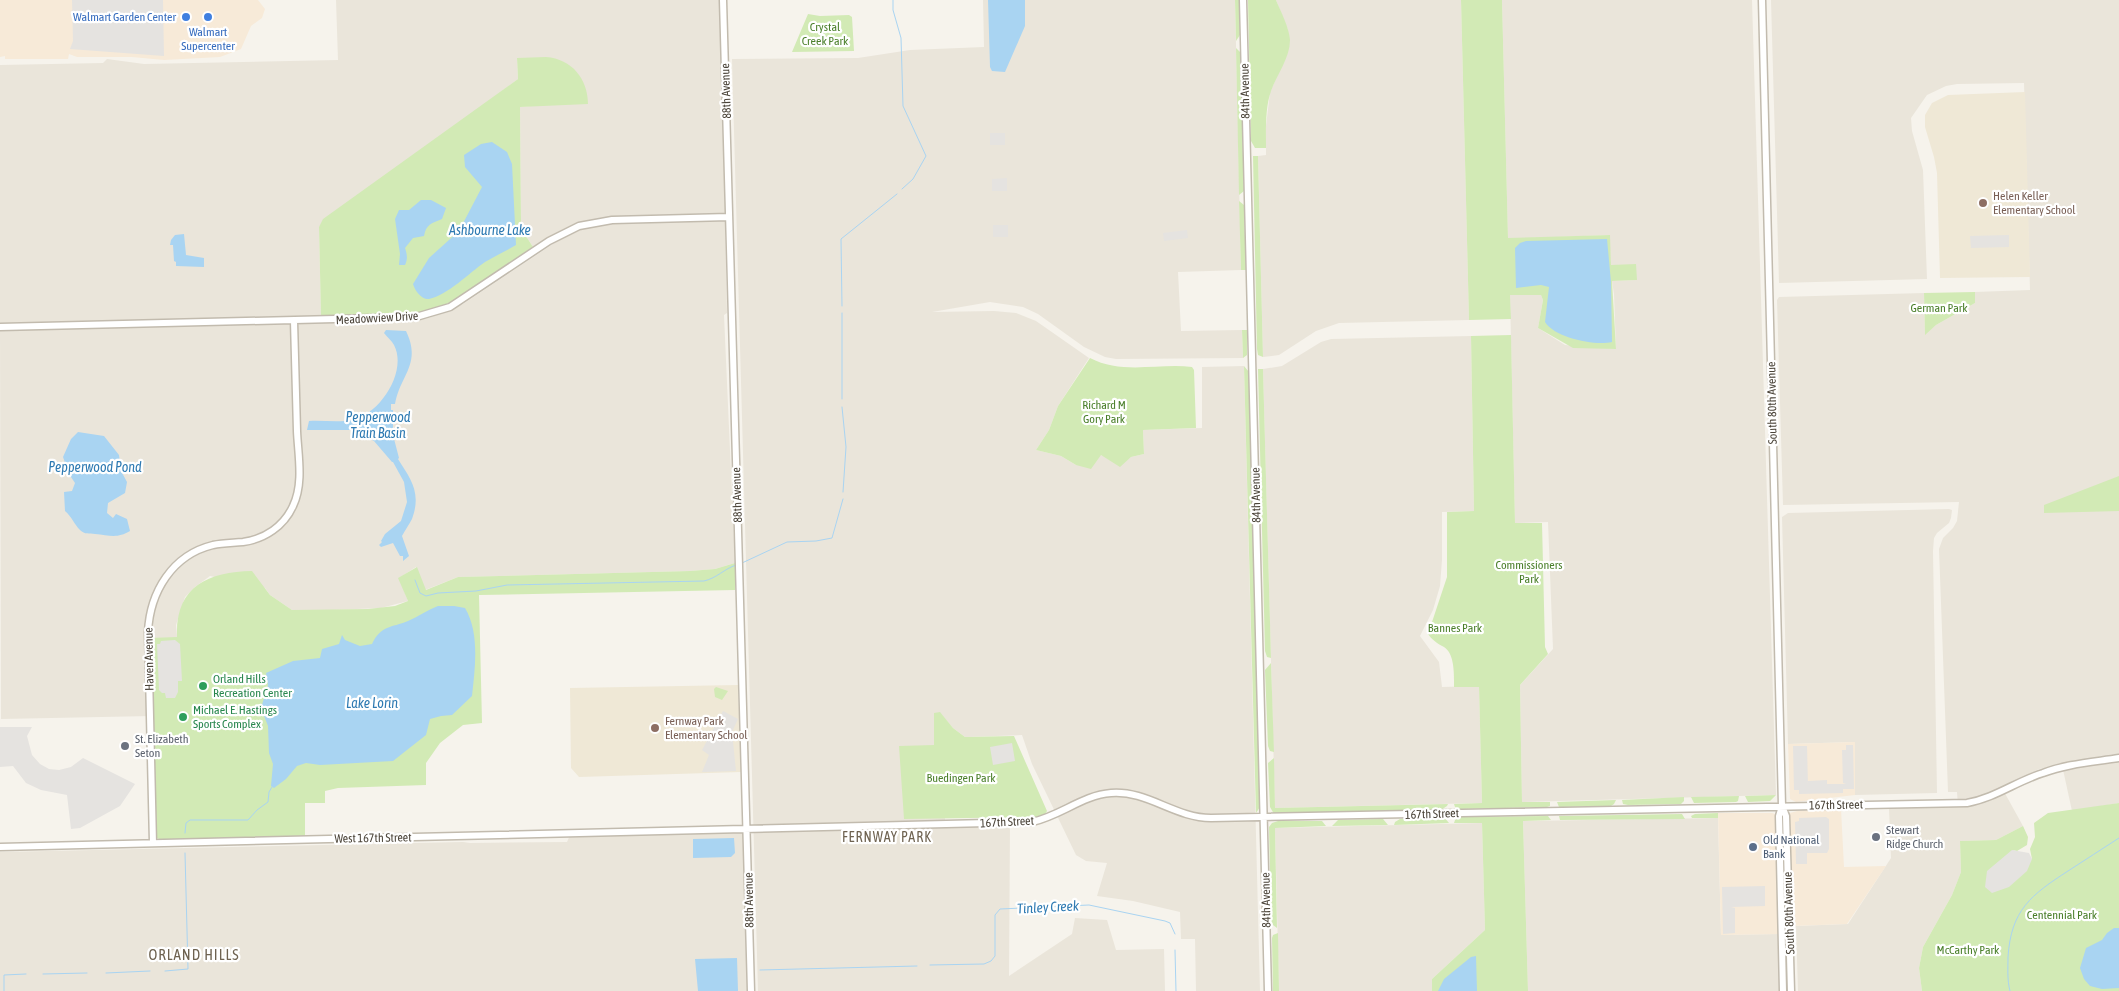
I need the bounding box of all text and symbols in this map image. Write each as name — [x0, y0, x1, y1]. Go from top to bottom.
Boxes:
place label: Walmart Garden Center — [73, 10, 176, 24]
marker: Walmart Garden Center — [180, 11, 192, 23]
marker: Walmart Supercenter — [202, 11, 214, 23]
park label: Crystal Creek Park — [802, 20, 849, 48]
place label: Walmart Supercenter — [181, 25, 235, 53]
street label: 88th Avenue — [718, 63, 734, 119]
street label: 84th Avenue — [1238, 63, 1252, 119]
place label: Helen Keller Elementary School — [1993, 189, 2076, 217]
marker: Helen Keller Elementary School — [1977, 197, 1989, 209]
water label: Ashbourne Lake — [448, 222, 531, 238]
park label: German Park — [1910, 301, 1968, 315]
street label: Meadowview Drive — [335, 309, 419, 327]
street label: South 80th Avenue — [1764, 361, 1780, 445]
park label: Richard M Gory Park — [1082, 398, 1126, 426]
water label: Pepperwood Train Basin — [346, 409, 411, 441]
water label: Pepperwood Pond — [48, 459, 142, 475]
street label: 88th Avenue — [729, 467, 745, 523]
street label: 84th Avenue — [1249, 467, 1263, 523]
park label: Commissioners Park — [1496, 558, 1563, 586]
park label: Bannes Park — [1428, 621, 1483, 635]
street label: Haven Avenue — [141, 627, 157, 691]
place label: Orland Hills Recreation Center — [213, 672, 292, 700]
marker: Orland Hills Recreation Center — [197, 680, 209, 692]
water label: Lake Lorin — [346, 695, 398, 711]
place label: Michael E. Hastings Sports Complex — [193, 703, 277, 731]
marker: Michael E. Hastings Sports Complex — [177, 711, 189, 723]
place label: Fernway Park Elementary School — [665, 714, 748, 742]
marker: Fernway Park Elementary School — [649, 722, 661, 734]
place label: St. Elizabeth Seton — [135, 732, 189, 760]
marker: St. Elizabeth Seton — [119, 740, 131, 752]
park label: Buedingen Park — [926, 771, 996, 785]
street label: 167th Street — [1809, 798, 1864, 812]
street label: 167th Street — [1405, 806, 1460, 822]
street label: 167th Street — [980, 814, 1035, 830]
place label: Stewart Ridge Church — [1886, 823, 1943, 851]
district label: FERNWAY PARK — [842, 829, 932, 845]
street label: West 167th Street — [334, 830, 412, 846]
marker: Stewart Ridge Church — [1870, 831, 1882, 843]
place label: Old National Bank — [1763, 833, 1820, 861]
marker: Old National Bank — [1747, 841, 1759, 853]
street label: South 80th Avenue — [1781, 871, 1797, 955]
street label: 88th Avenue — [742, 872, 756, 928]
street label: 84th Avenue — [1259, 872, 1273, 928]
water label: Tinley Creek — [1017, 897, 1080, 917]
park label: Centennial Park — [2027, 908, 2098, 922]
park label: McCarthy Park — [1937, 943, 2000, 957]
district label: ORLAND HILLS — [148, 946, 240, 963]

